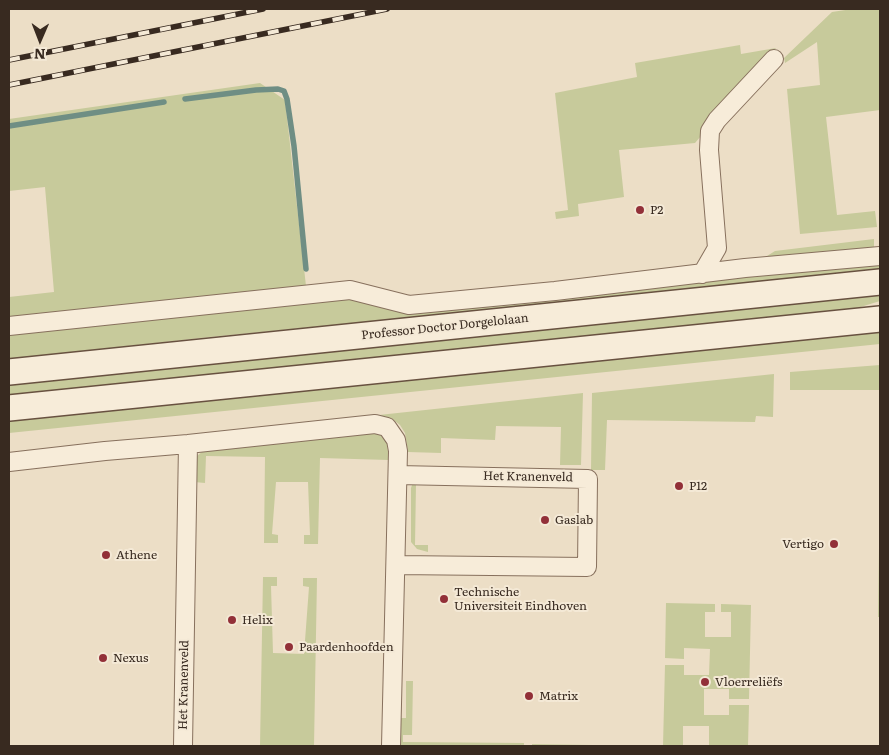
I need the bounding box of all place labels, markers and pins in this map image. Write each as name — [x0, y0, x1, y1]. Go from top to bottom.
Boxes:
place label: P2 — [650, 203, 663, 217]
marker: P2 — [634, 204, 646, 216]
place label: P12 — [689, 479, 707, 493]
marker: P12 — [673, 480, 685, 492]
place label: Gaslab — [555, 513, 593, 527]
marker: Gaslab — [539, 514, 551, 526]
place label: Vertigo — [782, 537, 824, 551]
marker: Vertigo — [828, 538, 840, 550]
place label: Athene — [116, 548, 157, 562]
marker: Athene — [100, 549, 112, 561]
place label: Technische Universiteit Eindhoven — [454, 585, 587, 613]
marker: Technische Universiteit Eindhoven — [438, 593, 450, 605]
place label: Helix — [242, 613, 273, 627]
marker: Helix — [226, 614, 238, 626]
place label: Paardenhoofden — [299, 640, 394, 654]
marker: Paardenhoofden — [283, 641, 295, 653]
place label: Nexus — [113, 651, 148, 665]
marker: Nexus — [97, 652, 109, 664]
place label: Vloerreliëfs — [715, 675, 782, 689]
marker: Vloerreliëfs — [699, 676, 711, 688]
place label: Matrix — [539, 689, 578, 703]
marker: Matrix — [523, 690, 535, 702]

